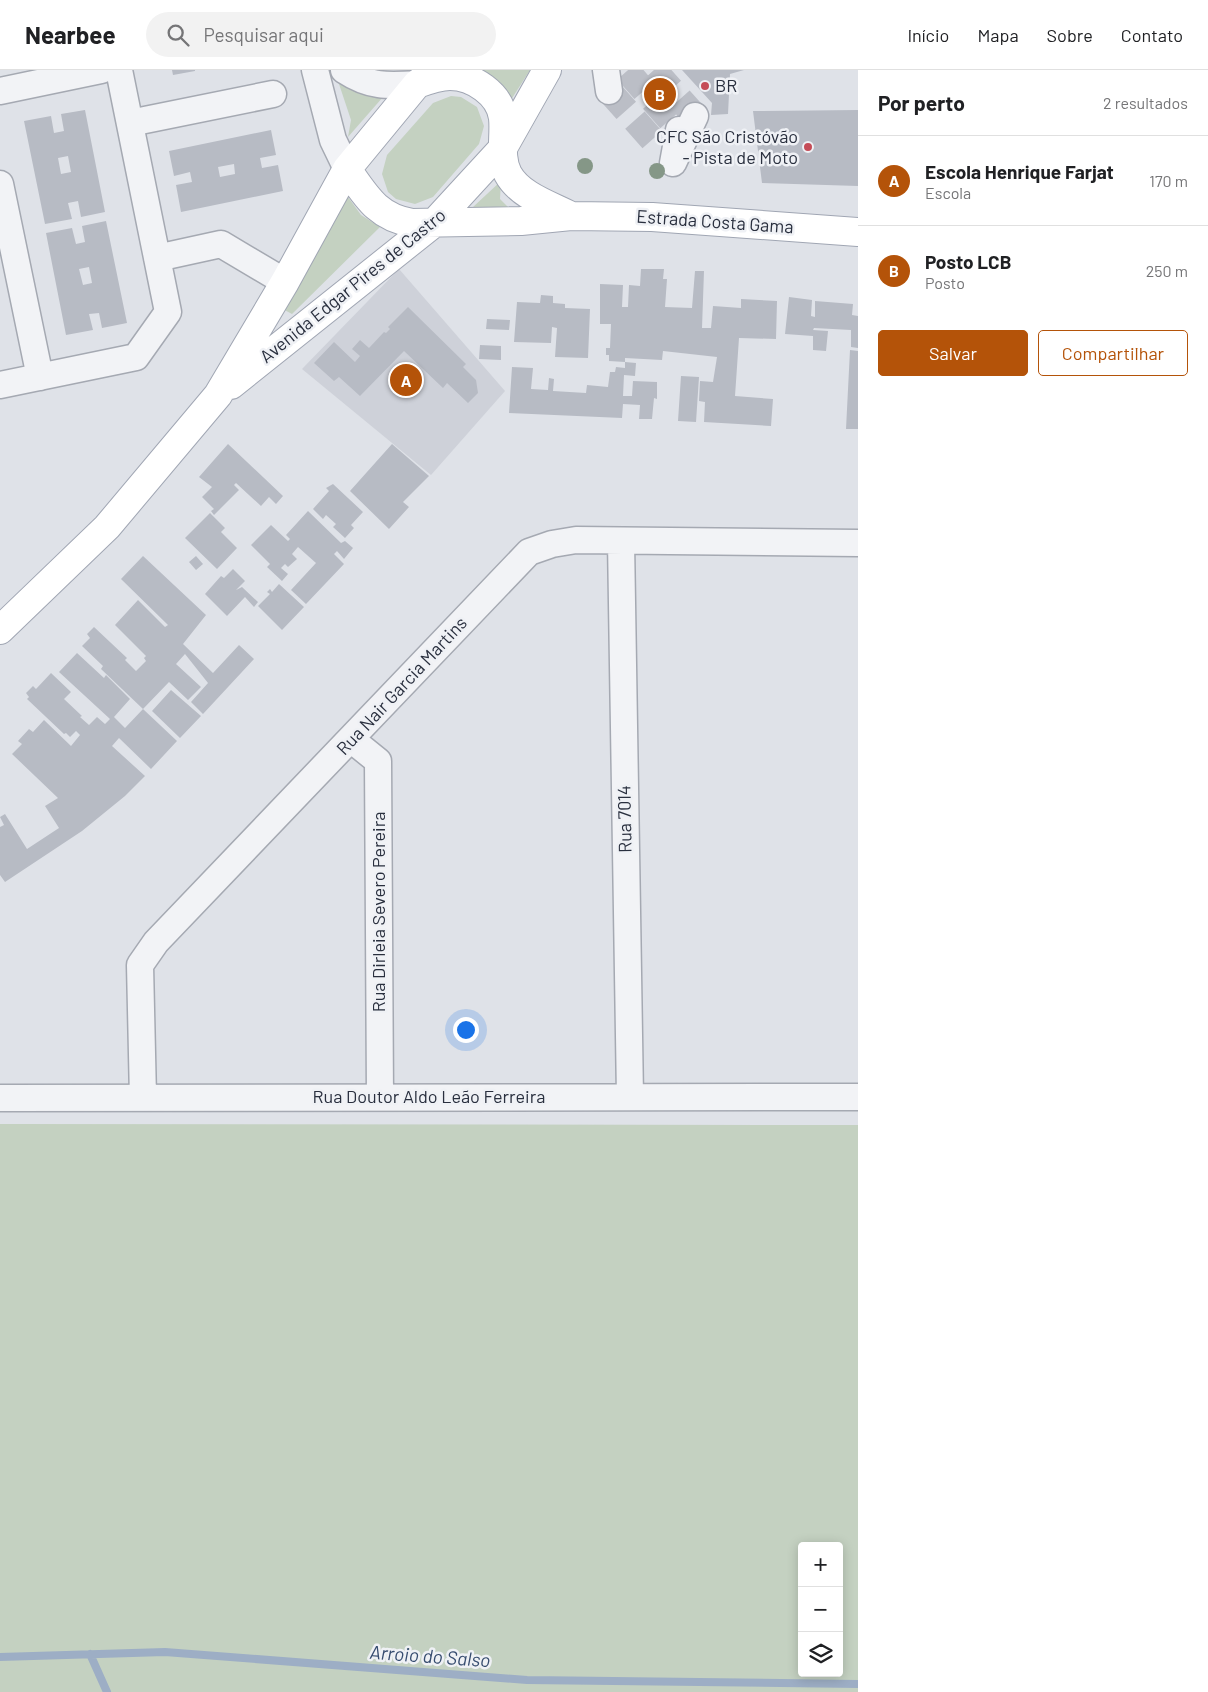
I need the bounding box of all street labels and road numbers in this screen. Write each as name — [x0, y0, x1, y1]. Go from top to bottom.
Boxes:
street label: Avenida Edgar Pires de Castro — [255, 203, 450, 367]
street label: Estrada Costa Gama — [636, 205, 794, 237]
street label: Rua Nair Garcia Martins — [331, 612, 471, 759]
street label: Rua 7014 — [612, 785, 636, 853]
street label: Rua Dirleia Severo Pereira — [367, 812, 389, 1012]
street label: Rua Doutor Aldo Leão Ferreira — [313, 1085, 545, 1107]

